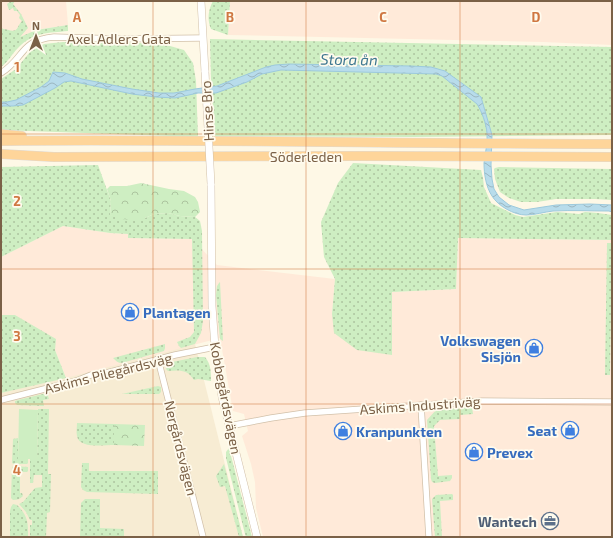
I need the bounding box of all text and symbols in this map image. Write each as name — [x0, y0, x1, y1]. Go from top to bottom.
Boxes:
text: A — [73, 9, 82, 25]
text: B — [226, 9, 234, 25]
text: C — [379, 9, 387, 25]
text: D — [532, 9, 541, 25]
north arrow — [16, 16, 56, 56]
text: N — [32, 19, 40, 32]
street label: Axel Adlers Gata — [67, 30, 171, 47]
water label: Stora ån — [320, 49, 378, 69]
text: 1 — [14, 59, 20, 75]
street label: Hinse Bro — [197, 80, 217, 142]
street label: Söderleden — [270, 148, 342, 165]
text: 2 — [13, 193, 21, 209]
shop icon: Plantagen — [120, 302, 140, 322]
place label: Plantagen — [143, 304, 211, 321]
text: 3 — [13, 328, 21, 344]
place label: Volkswagen Sisjön — [440, 332, 521, 365]
shop icon: Volkswagen Sisjön — [524, 338, 544, 358]
street label: Kobbegårdsvägen — [207, 340, 245, 456]
street label: Askims Pilegårdsväg — [42, 349, 174, 397]
street label: Askims Industriväg — [359, 392, 481, 418]
street label: Nergårdsvägen — [161, 399, 201, 497]
shop icon: Seat — [560, 420, 580, 440]
shop icon: Kranpunkten — [333, 421, 353, 441]
place label: Seat — [527, 422, 557, 439]
place label: Kranpunkten — [356, 423, 442, 440]
shop icon: Prevex — [464, 442, 484, 462]
place label: Prevex — [487, 444, 533, 461]
text: 4 — [13, 462, 21, 478]
office icon: Wantech — [540, 511, 560, 531]
place label: Wantech — [478, 513, 537, 530]

